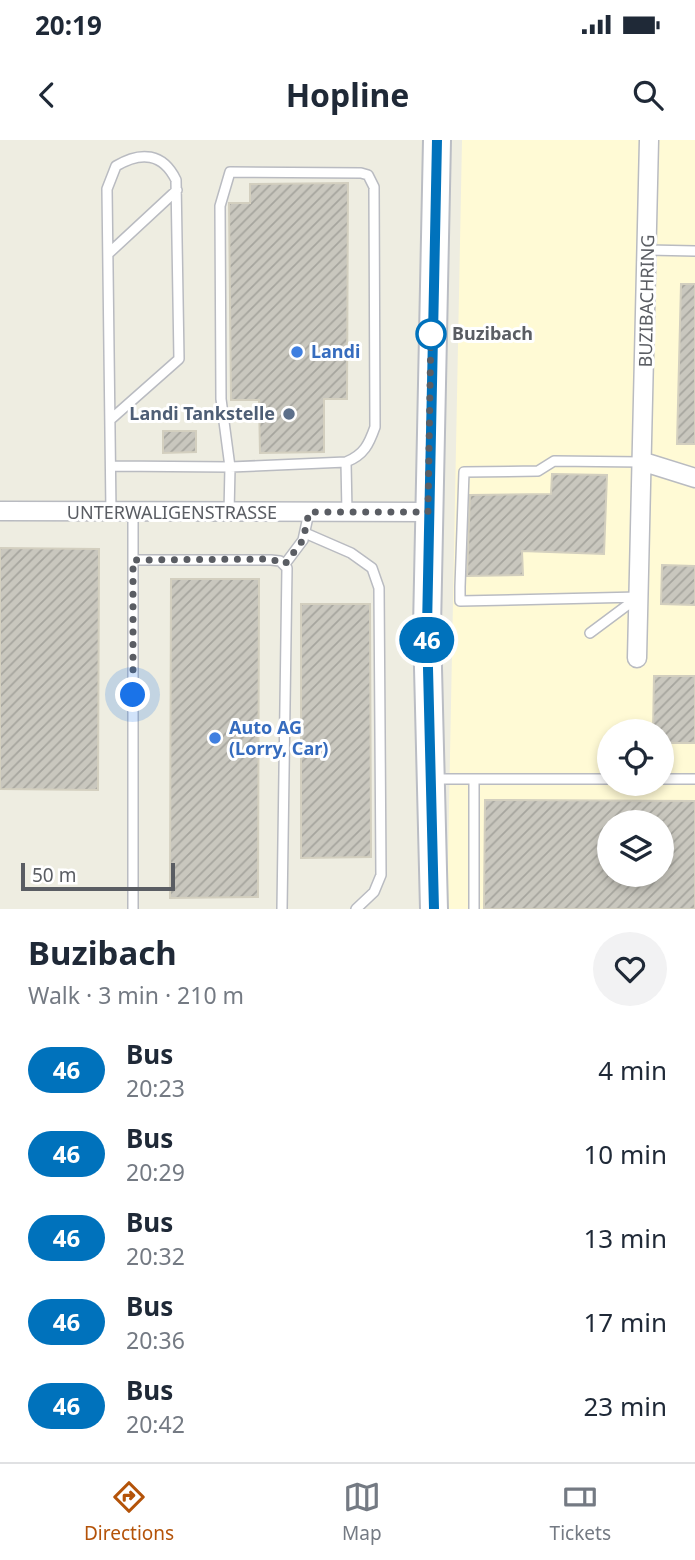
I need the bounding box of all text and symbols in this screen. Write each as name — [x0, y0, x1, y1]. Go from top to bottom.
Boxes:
text: 20:19 — [35, 7, 102, 43]
text: Hopline — [286, 73, 409, 116]
icon: back — [28, 76, 66, 114]
icon: search — [629, 76, 667, 114]
street label: BUZIBACHRING — [633, 234, 659, 368]
marker: Buzibach — [416, 319, 446, 349]
place label: Buzibach — [452, 321, 533, 345]
place label: Landi — [311, 339, 360, 363]
marker: Landi — [289, 344, 305, 360]
place label: Landi Tankstelle — [129, 401, 275, 425]
marker: Landi Tankstelle — [281, 406, 297, 422]
street label: UNTERWALIGENSTRASSE — [67, 500, 277, 524]
line badge: 46 — [396, 617, 458, 663]
text: 46 — [413, 623, 441, 656]
your location — [115, 677, 150, 712]
place label: Auto AG (Lorry, Car) — [229, 715, 328, 760]
map controls — [597, 719, 674, 887]
button: locate — [597, 719, 674, 796]
marker: Auto AG (Lorry, Car) — [207, 730, 223, 746]
button: layers — [597, 810, 674, 887]
scale bar — [21, 860, 175, 892]
text: 50 m — [32, 862, 76, 888]
text: Buzibach — [28, 930, 177, 975]
button: heart — [593, 932, 667, 1006]
text: Walk · 3 min · 210 m — [28, 979, 244, 1011]
text: Bus — [126, 1036, 173, 1072]
text: 4 min — [598, 1052, 667, 1088]
text: 46 — [53, 1053, 80, 1086]
text: 20:23 — [126, 1072, 185, 1104]
text: Bus — [126, 1120, 173, 1156]
text: 10 min — [583, 1136, 667, 1172]
text: 46 — [53, 1137, 80, 1170]
text: 20:29 — [126, 1156, 185, 1188]
text: Bus — [126, 1204, 173, 1240]
text: 13 min — [583, 1220, 667, 1256]
text: 46 — [53, 1221, 80, 1254]
text: 20:32 — [126, 1240, 185, 1272]
text: Bus — [126, 1288, 173, 1324]
text: 17 min — [583, 1304, 667, 1340]
text: 46 — [53, 1305, 80, 1338]
text: 20:36 — [126, 1324, 185, 1356]
text: Bus — [126, 1372, 173, 1408]
text: 23 min — [583, 1388, 667, 1424]
text: 46 — [53, 1389, 80, 1422]
text: 20:42 — [126, 1408, 185, 1440]
tab: Directions — [84, 1478, 174, 1546]
tab: Map — [342, 1478, 382, 1546]
tab: Tickets — [550, 1478, 611, 1546]

